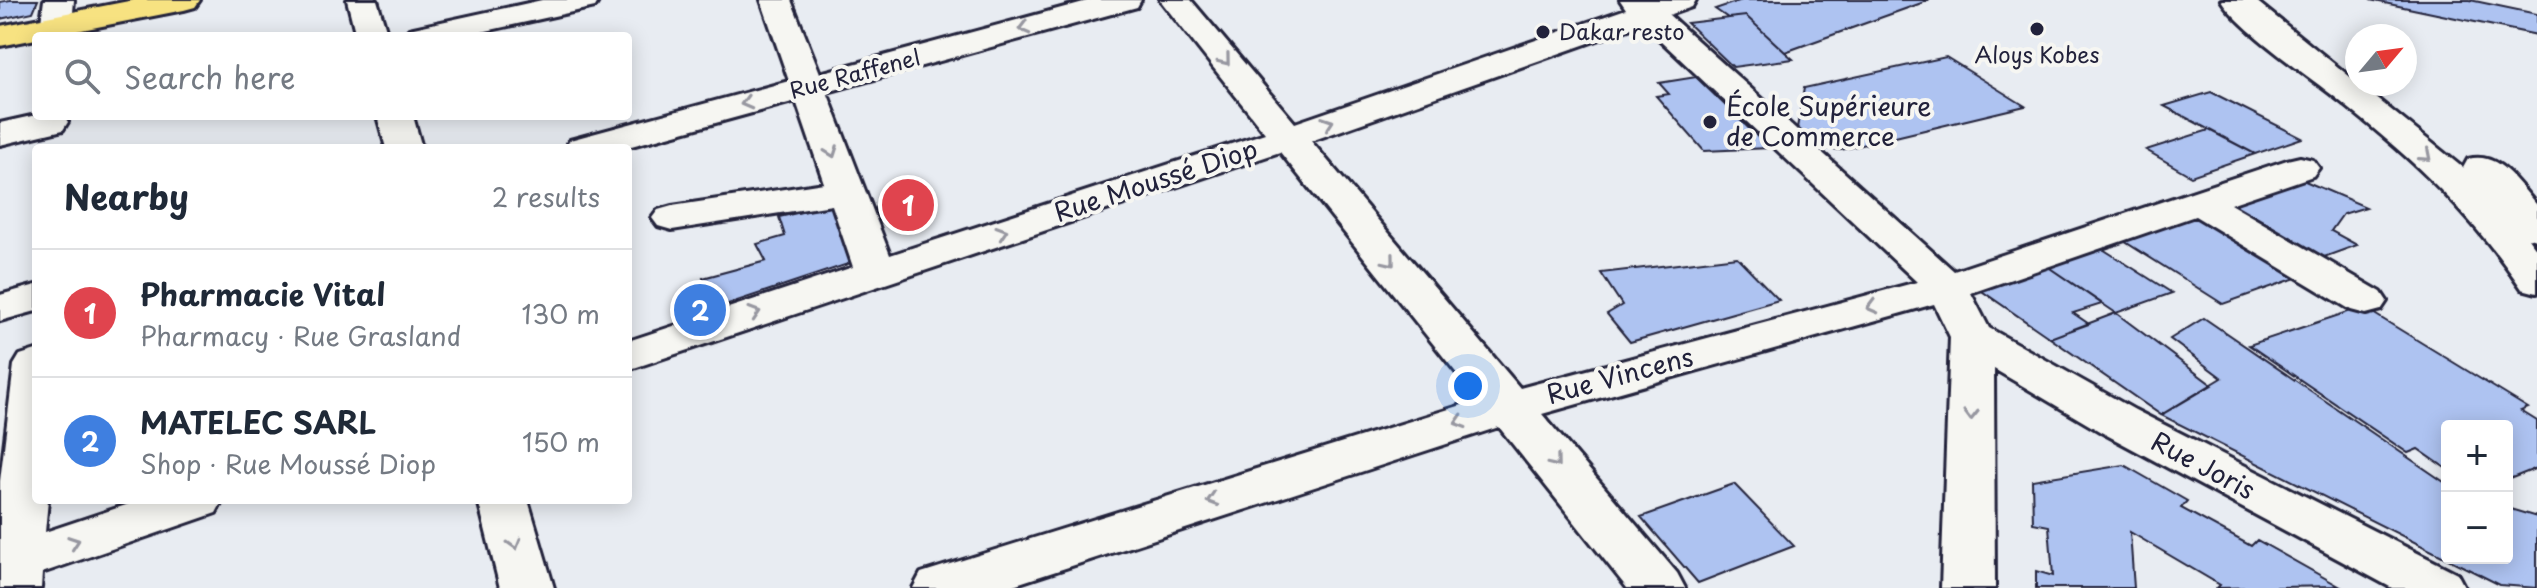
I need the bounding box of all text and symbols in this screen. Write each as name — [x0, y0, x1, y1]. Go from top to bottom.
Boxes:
place label: Dakar resto — [1559, 14, 1684, 47]
one-way arrow — [1018, 18, 1032, 35]
marker: Aloys Kobes — [2028, 20, 2046, 38]
marker: Dakar resto — [1534, 23, 1552, 41]
north arrow — [2345, 24, 2417, 96]
search box — [32, 32, 632, 120]
place label: Aloys Kobes — [1974, 37, 2100, 70]
street label: Rue Raffenel — [786, 39, 924, 106]
one-way arrow — [1215, 51, 1230, 65]
icon: search — [60, 54, 104, 98]
text: Search here — [124, 54, 296, 99]
place label: École Supérieure de Commerce — [1726, 86, 1931, 155]
one-way arrow — [740, 94, 754, 111]
marker: École Supérieure de Commerce — [1701, 113, 1719, 131]
one-way arrow — [1321, 116, 1335, 133]
street label: Rue Moussé Diop — [1049, 128, 1262, 231]
one-way arrow — [822, 144, 839, 158]
one-way arrow — [2417, 146, 2432, 161]
text: Nearby — [64, 170, 189, 222]
pin: 1 — [882, 175, 934, 235]
text: 2 results — [492, 177, 600, 216]
one-way arrow — [994, 225, 1008, 241]
one-way arrow — [1380, 252, 1395, 266]
text: Pharmacie Vital — [140, 271, 385, 316]
pin: 2 — [674, 280, 726, 340]
text: 1 — [84, 294, 96, 333]
text: 130 m — [521, 294, 600, 333]
one-way arrow — [1866, 298, 1880, 315]
one-way arrow — [747, 307, 761, 323]
text: Pharmacy · Rue Grasland — [140, 316, 461, 355]
street label: Rue Vincens — [1542, 336, 1697, 413]
your location — [1448, 366, 1488, 406]
text: MATELEC SARL — [140, 399, 376, 444]
one-way arrow — [1962, 409, 1979, 422]
one-way arrow — [1454, 413, 1467, 429]
map controls — [2441, 420, 2513, 564]
button: + — [2441, 420, 2513, 492]
street label: Rue Joris — [2145, 421, 2263, 508]
text: 2 — [81, 422, 99, 461]
text: 150 m — [522, 422, 600, 461]
text: Shop · Rue Moussé Diop — [140, 444, 436, 483]
one-way arrow — [1545, 453, 1559, 468]
one-way arrow — [1206, 491, 1219, 507]
button: − — [2441, 492, 2513, 564]
one-way arrow — [66, 535, 80, 551]
one-way arrow — [506, 537, 522, 550]

